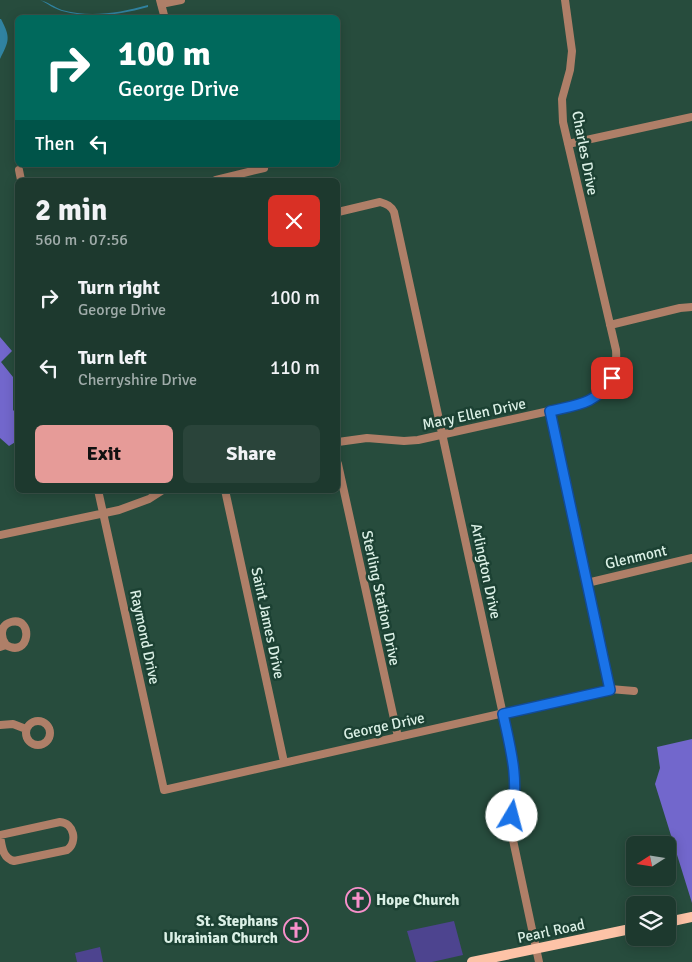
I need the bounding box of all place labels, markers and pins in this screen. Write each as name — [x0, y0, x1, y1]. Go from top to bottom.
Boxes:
pin — [591, 357, 633, 399]
church icon: Hope Church — [345, 887, 371, 913]
place label: Hope Church — [376, 891, 459, 909]
place label: St. Stephans Ukrainian Church — [164, 912, 278, 947]
church icon: St. Stephans Ukrainian Church — [283, 917, 309, 943]

